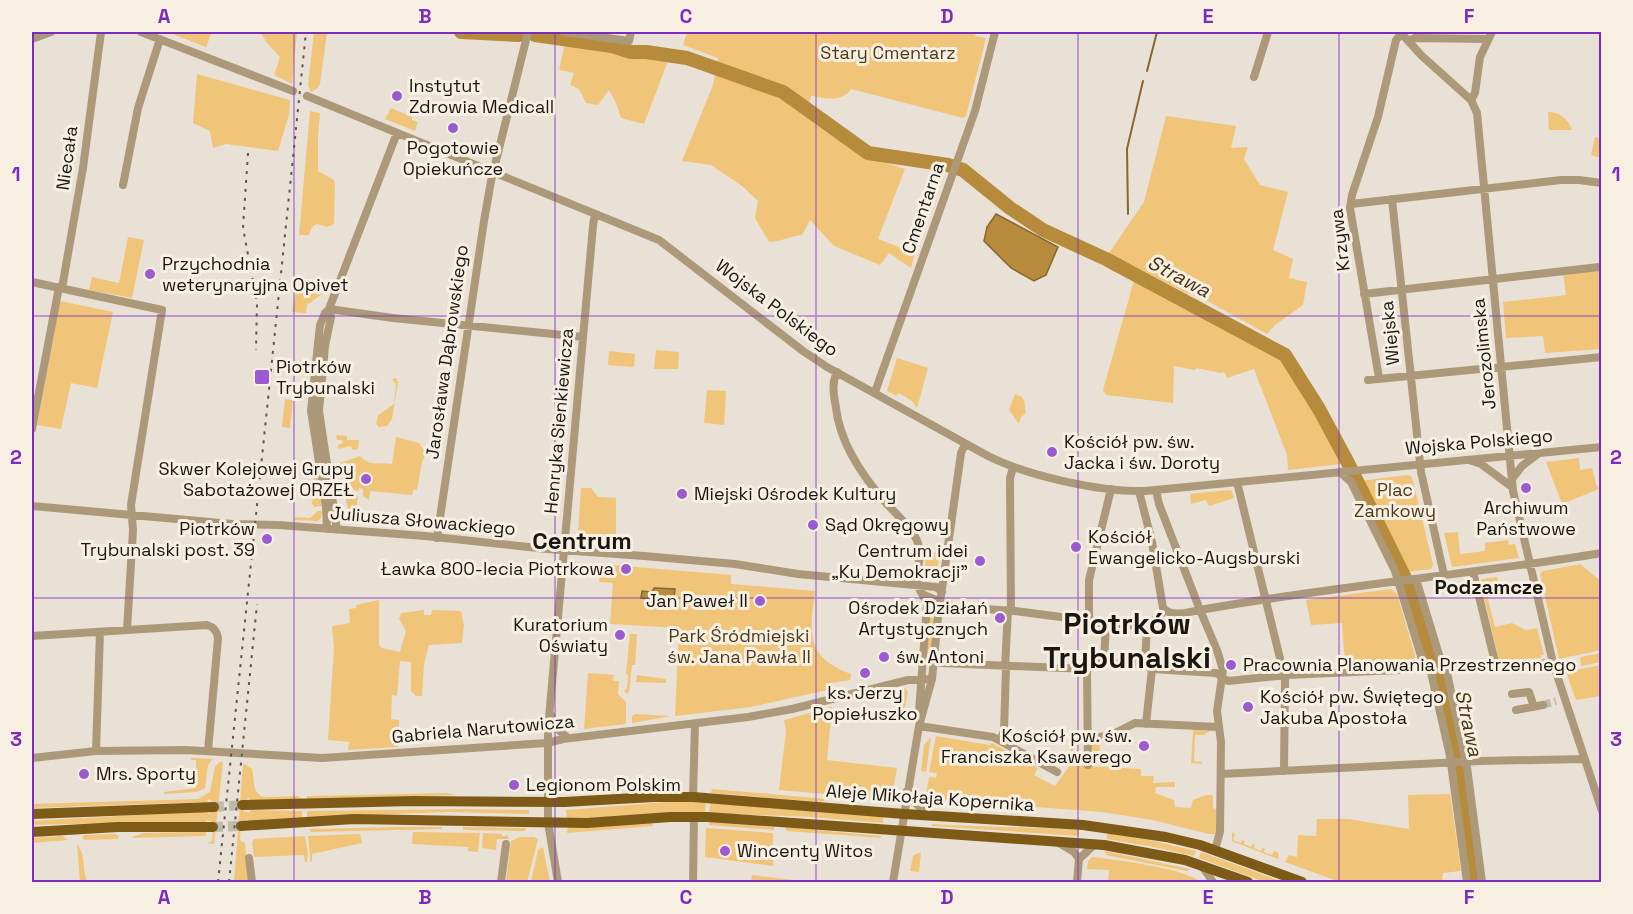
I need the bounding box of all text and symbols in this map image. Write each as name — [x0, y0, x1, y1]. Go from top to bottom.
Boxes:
text: A — [158, 3, 171, 29]
text: B — [418, 3, 432, 29]
text: C — [680, 3, 693, 29]
text: D — [940, 3, 954, 29]
text: E — [1202, 3, 1214, 29]
text: F — [1464, 3, 1475, 29]
park label: Stary Cmentarz — [820, 41, 956, 64]
place label: Instytut Zdrowia Medicall — [409, 74, 554, 118]
marker: Instytut Zdrowia Medicall — [390, 89, 404, 103]
marker: Pogotowie Opiekuńcze — [446, 121, 460, 135]
street label: Niecała — [51, 124, 82, 192]
place label: Pogotowie Opiekuńcze — [403, 136, 503, 180]
street label: Cmentarna — [896, 159, 949, 257]
text: 1 — [11, 161, 21, 187]
text: 1 — [1611, 161, 1621, 187]
street label: Krzywa — [1324, 208, 1355, 273]
street label: Jarosława Dąbrowskiego — [420, 243, 473, 461]
water label: Strawa — [1143, 249, 1215, 304]
place label: Przychodnia weterynaryjna Opivet — [162, 252, 349, 296]
street label: Wojska Polskiego — [711, 254, 843, 361]
marker: Przychodnia weterynaryjna Opivet — [143, 267, 157, 281]
street label: Jerozolimska — [1466, 297, 1501, 411]
street label: Wiejska — [1375, 300, 1404, 366]
street label: Henryka Sienkiewicza — [539, 327, 578, 515]
place label: Piotrków Trybunalski — [276, 355, 375, 399]
marker: Piotrków Trybunalski — [253, 368, 271, 386]
street label: Wojska Polskiego — [1404, 424, 1554, 459]
place label: Kościół pw. św. Jacka i św. Doroty — [1064, 430, 1220, 474]
text: 2 — [10, 444, 22, 470]
text: 2 — [1610, 444, 1622, 470]
marker: Kościół pw. św. Jacka i św. Doroty — [1045, 445, 1059, 459]
place label: Skwer Kolejowej Grupy Sabotażowej ORZEŁ — [159, 457, 354, 501]
marker: Skwer Kolejowej Grupy Sabotażowej ORZEŁ — [359, 472, 373, 486]
park label: Plac Zamkowy — [1354, 478, 1436, 522]
marker: Archiwum Państwowe — [1519, 481, 1533, 495]
place label: Miejski Ośrodek Kultury — [694, 482, 896, 505]
marker: Miejski Ośrodek Kultury — [675, 487, 689, 501]
place label: Archiwum Państwowe — [1476, 496, 1576, 540]
street label: Juliusza Słowackiego — [329, 501, 517, 540]
place label: Sąd Okręgowy — [825, 513, 949, 536]
place label: Piotrków Trybunalski post. 39 — [81, 517, 255, 561]
marker: Sąd Okręgowy — [806, 518, 820, 532]
district label: Centrum — [532, 525, 632, 556]
place label: Kościół Ewangelicko-Augsburski — [1088, 525, 1300, 569]
marker: Piotrków Trybunalski post. 39 — [260, 532, 274, 546]
place label: Centrum idei „Ku Demokracji” — [831, 539, 968, 583]
marker: Kościół Ewangelicko-Augsburski — [1069, 540, 1083, 554]
marker: Centrum idei „Ku Demokracji” — [973, 554, 987, 568]
place label: Ławka 800-lecia Piotrkowa — [381, 557, 614, 580]
marker: Ławka 800-lecia Piotrkowa — [619, 562, 633, 576]
district label: Podzamcze — [1434, 574, 1544, 600]
place label: Jan Paweł II — [646, 589, 748, 612]
marker: Jan Paweł II — [753, 594, 767, 608]
place label: Ośrodek Działań Artystycznych — [848, 596, 988, 640]
district label: Piotrków Trybunalski — [1043, 604, 1211, 677]
marker: Ośrodek Działań Artystycznych — [993, 611, 1007, 625]
place label: Kuratorium Oświaty — [513, 613, 608, 657]
park label: Park Śródmiejski św. Jana Pawła II — [667, 624, 811, 668]
marker: Kuratorium Oświaty — [613, 628, 627, 642]
place label: św. Antoni — [896, 645, 984, 668]
marker: św. Antoni — [877, 650, 891, 664]
place label: Pracownia Planowania Przestrzennego — [1243, 653, 1576, 676]
marker: Pracownia Planowania Przestrzennego — [1224, 658, 1238, 672]
marker: ks. Jerzy Popiełuszko — [858, 666, 872, 680]
place label: ks. Jerzy Popiełuszko — [812, 681, 918, 725]
place label: Kościół pw. Świętego Jakuba Apostoła — [1260, 685, 1444, 729]
water label: Strawa — [1449, 687, 1489, 759]
marker: Kościół pw. Świętego Jakuba Apostoła — [1241, 700, 1255, 714]
street label: Gabriela Narutowicza — [391, 709, 575, 748]
place label: Kościół pw. św. Franciszka Ksawerego — [941, 724, 1132, 768]
text: 3 — [10, 726, 22, 752]
text: 3 — [1610, 726, 1622, 752]
marker: Kościół pw. św. Franciszka Ksawerego — [1137, 739, 1151, 753]
place label: Mrs. Sporty — [96, 762, 196, 785]
marker: Mrs. Sporty — [77, 767, 91, 781]
place label: Legionom Polskim — [526, 773, 681, 796]
marker: Legionom Polskim — [507, 778, 521, 792]
street label: Aleje Mikołaja Kopernika — [825, 779, 1035, 816]
place label: Wincenty Witos — [737, 839, 873, 862]
marker: Wincenty Witos — [718, 844, 732, 858]
text: A — [158, 884, 171, 910]
text: B — [418, 884, 432, 910]
text: C — [680, 884, 693, 910]
text: D — [940, 884, 954, 910]
text: E — [1202, 884, 1214, 910]
text: F — [1464, 884, 1475, 910]

